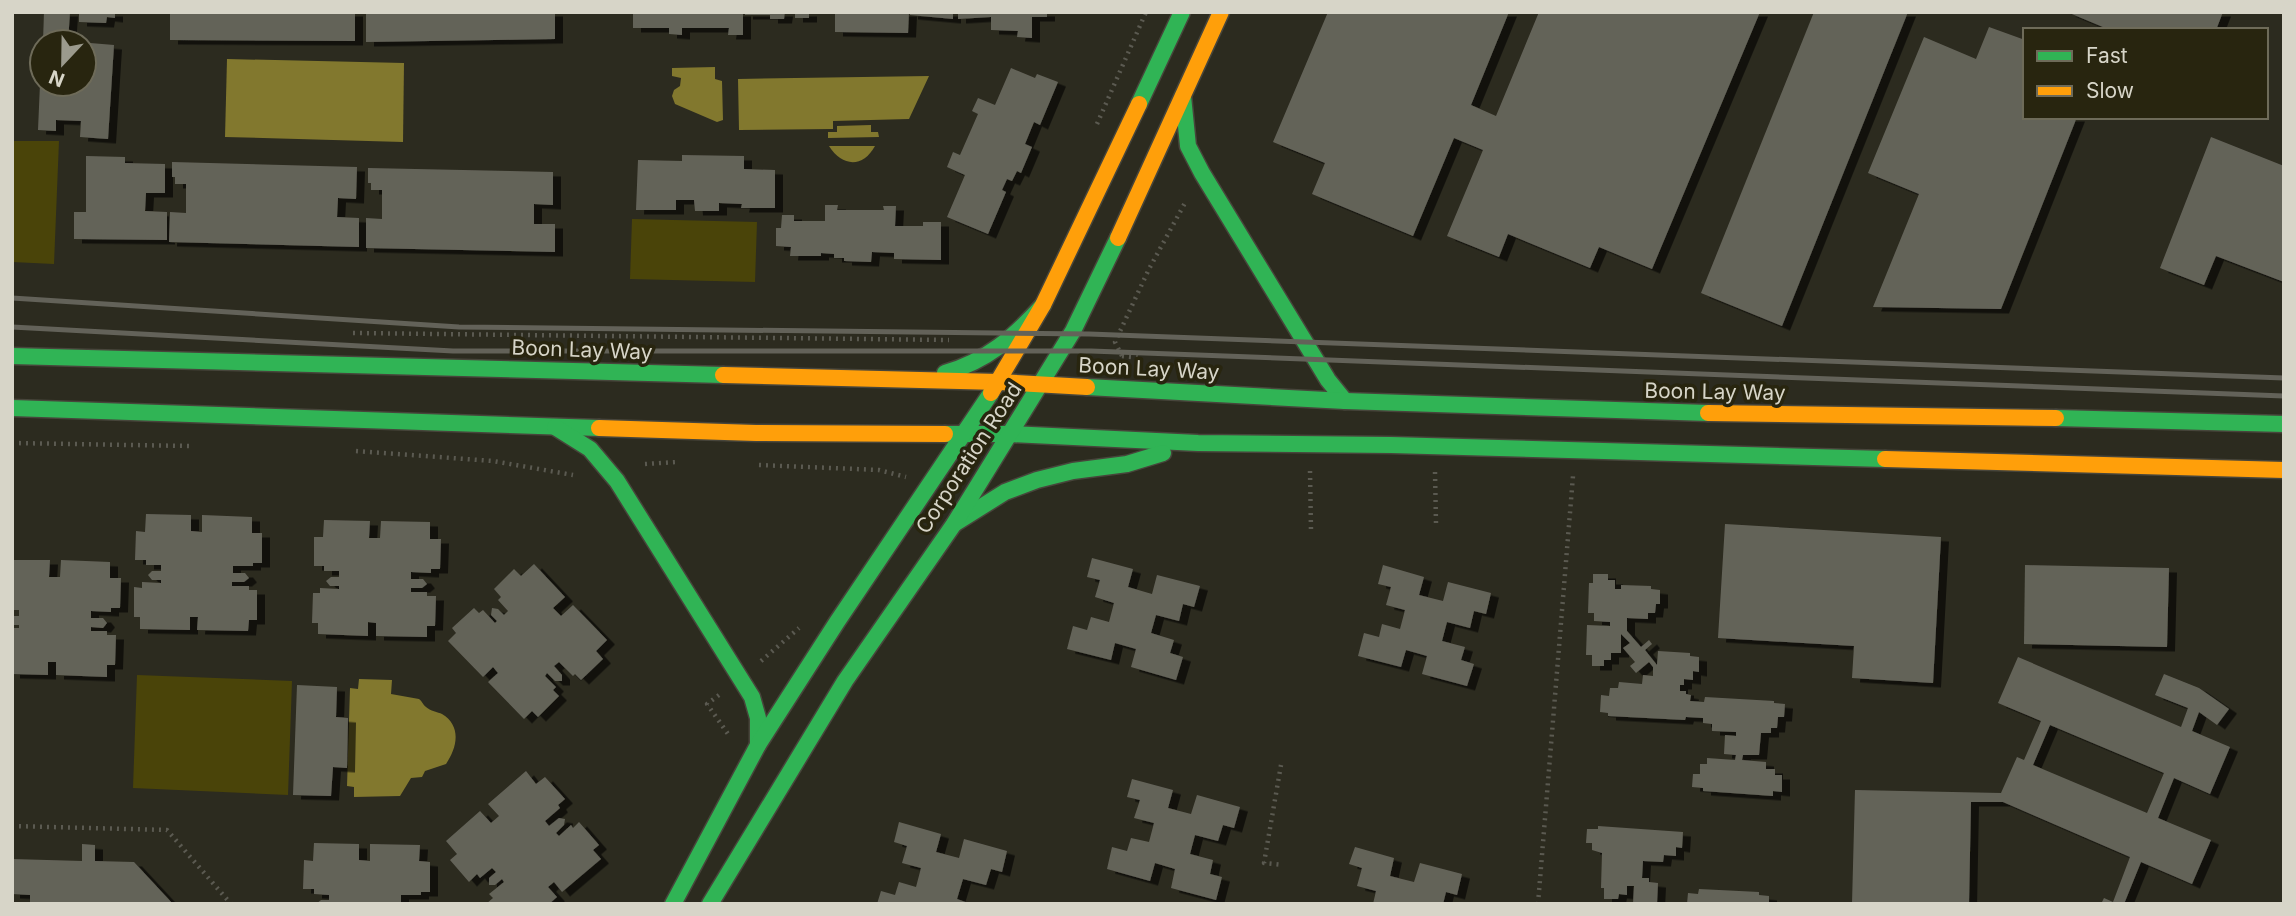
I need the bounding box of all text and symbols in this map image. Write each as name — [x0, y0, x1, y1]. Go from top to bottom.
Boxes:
north arrow — [28, 28, 98, 98]
legend — [2023, 28, 2268, 119]
text: Fast — [2086, 43, 2128, 68]
text: N — [46, 65, 68, 92]
text: Slow — [2086, 78, 2134, 103]
street label: Boon Lay Way — [511, 335, 653, 364]
street label: Boon Lay Way — [1078, 352, 1220, 385]
street label: Corporation Road — [910, 378, 1027, 538]
street label: Boon Lay Way — [1644, 378, 1786, 405]

